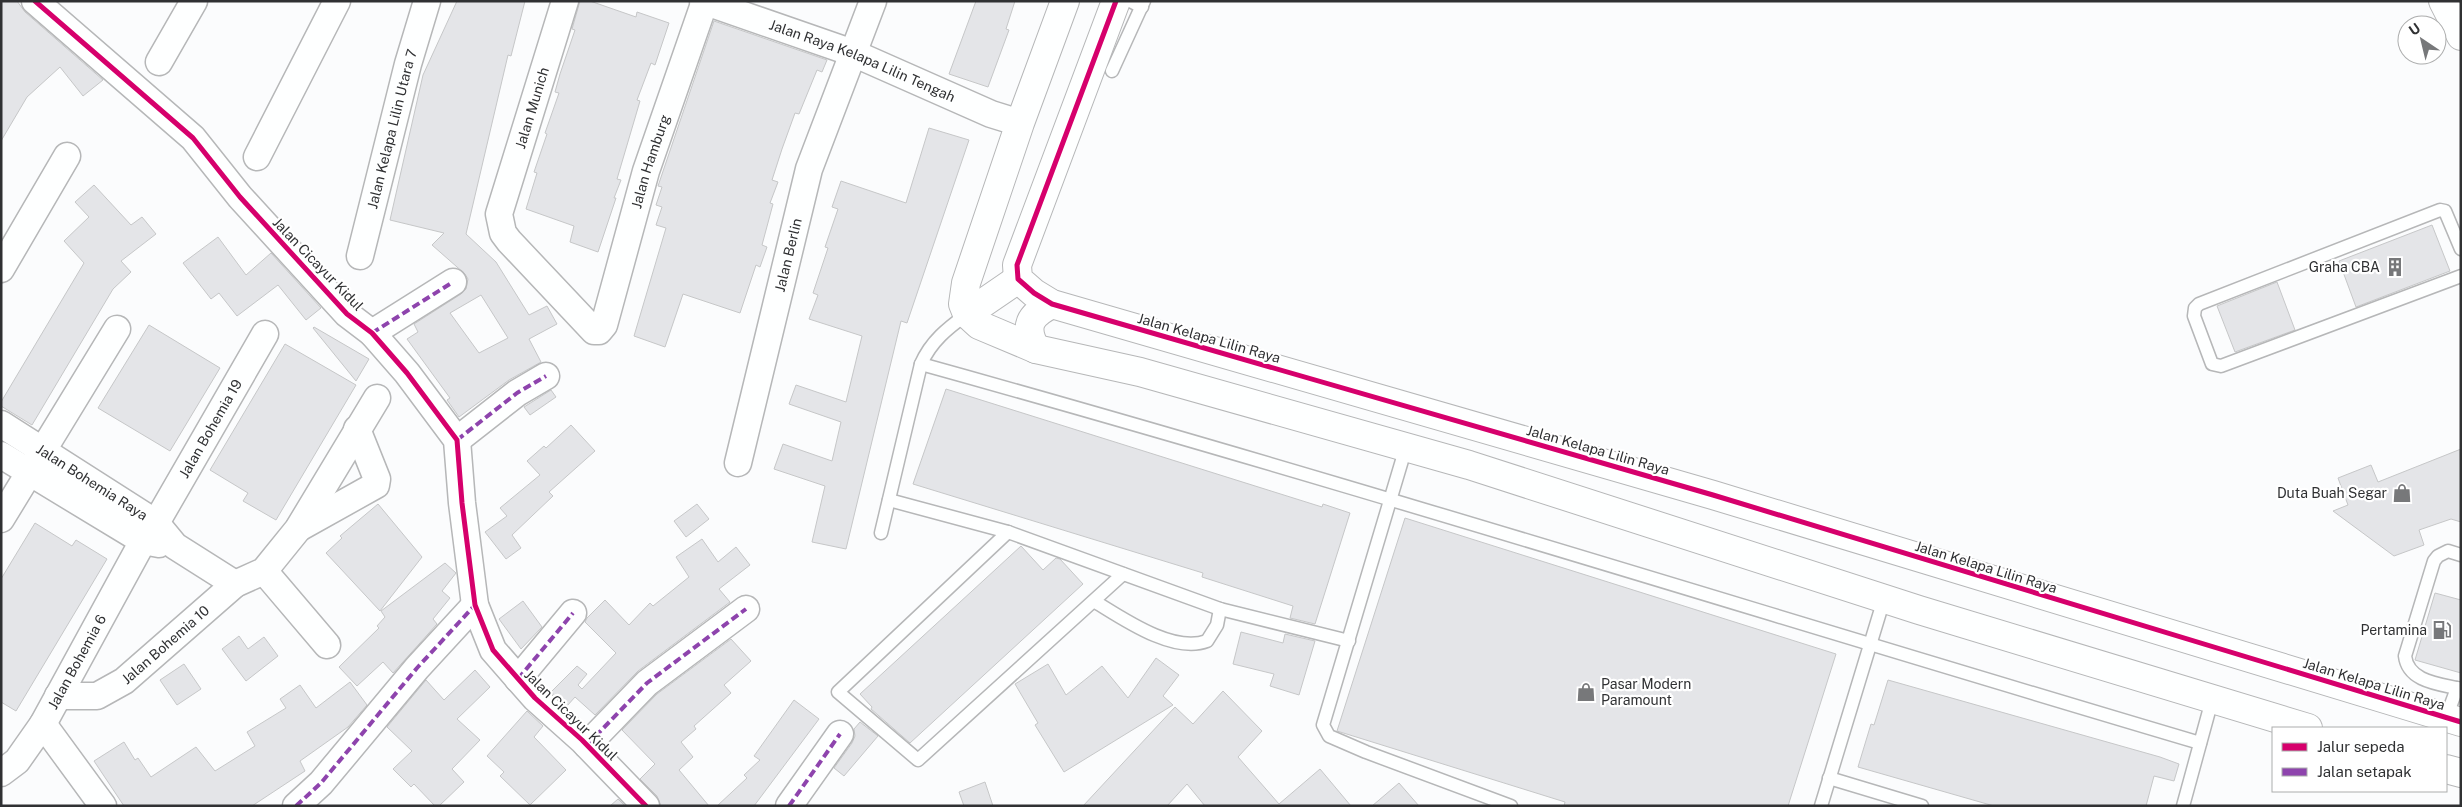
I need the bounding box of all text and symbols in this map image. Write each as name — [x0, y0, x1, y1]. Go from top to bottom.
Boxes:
north arrow — [2397, 15, 2447, 65]
street label: Jalan Raya Kelapa Lilin Tengah — [767, 17, 958, 105]
text: U — [2406, 20, 2423, 39]
street label: Jalan Kelapa Lilin Utara 7 — [364, 47, 420, 210]
street label: Jalan Munich — [512, 65, 552, 151]
street label: Jalan Hamburg — [628, 112, 673, 210]
street label: Jalan Cicayur Kidul — [269, 214, 367, 314]
street label: Jalan Berlin — [772, 216, 805, 293]
building icon: Graha CBA — [2384, 256, 2406, 278]
place label: Graha CBA — [2309, 259, 2380, 275]
street label: Jalan Kelapa Lilin Raya — [1136, 310, 1282, 366]
street label: Jalan Bohemia 19 — [176, 376, 245, 481]
street label: Jalan Kelapa Lilin Raya — [1525, 422, 1671, 478]
street label: Jalan Bohemia Raya — [33, 441, 151, 524]
shop icon: Duta Buah Segar — [2391, 482, 2413, 504]
place label: Duta Buah Segar — [2277, 485, 2387, 501]
street label: Jalan Kelapa Lilin Raya — [1913, 538, 2059, 596]
street label: Jalan Bohemia 10 — [118, 602, 213, 687]
street label: Jalan Bohemia 6 — [45, 612, 109, 712]
fuel station icon: Pertamina — [2431, 619, 2453, 641]
place label: Pertamina — [2360, 622, 2427, 638]
street label: Jalan Kelapa Lilin Raya — [2301, 655, 2447, 713]
street label: Jalan Cicayur Kidul — [521, 666, 621, 764]
place label: Pasar Modern Paramount — [1601, 676, 1691, 708]
shop icon: Pasar Modern Paramount — [1575, 681, 1597, 703]
legend — [2272, 727, 2447, 792]
text: Jalur sepeda — [2317, 738, 2405, 755]
text: Jalan setapak — [2317, 763, 2412, 780]

